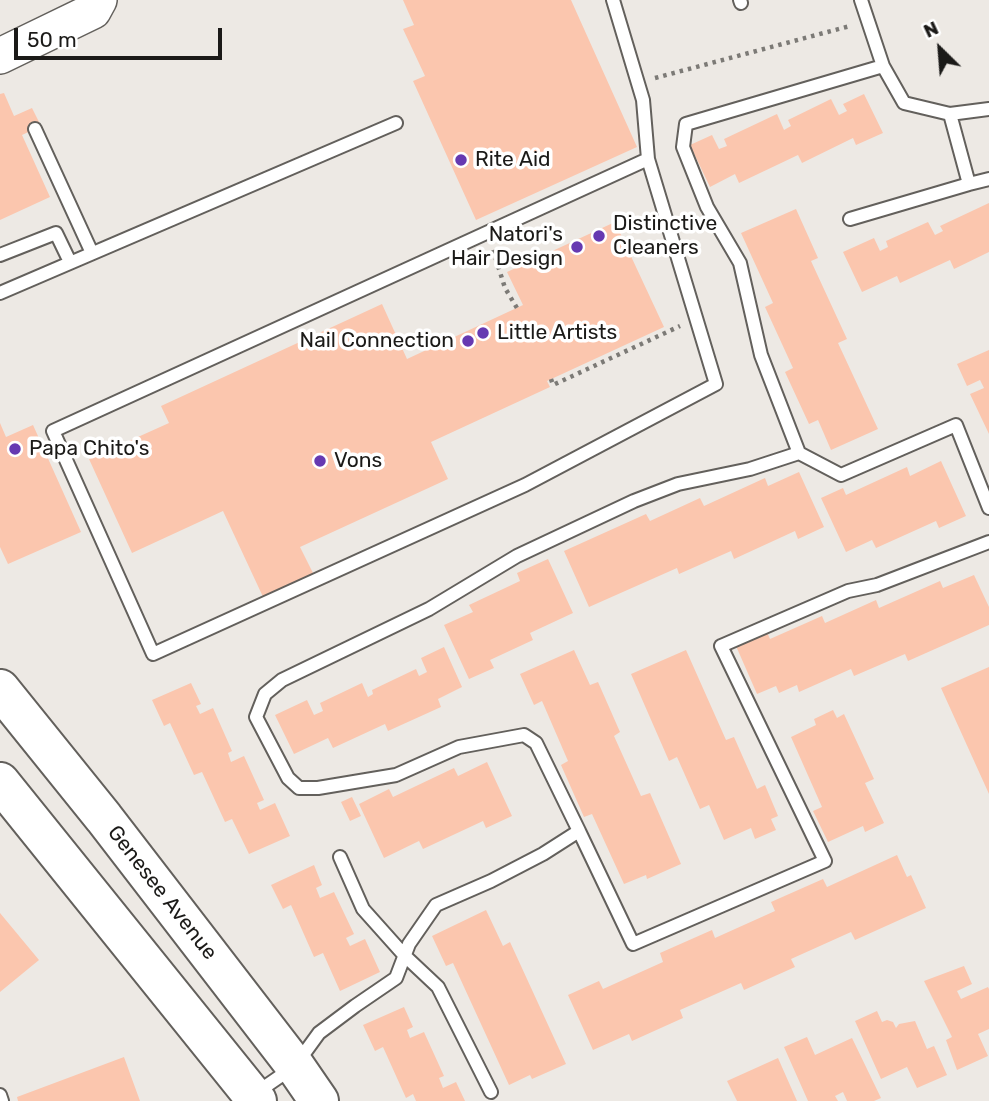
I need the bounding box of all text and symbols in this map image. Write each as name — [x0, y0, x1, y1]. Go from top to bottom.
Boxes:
scale bar — [18, 14, 226, 58]
north arrow — [905, 14, 975, 84]
text: N — [920, 16, 942, 43]
text: 50 m — [27, 27, 77, 52]
place label: Rite Aid — [475, 147, 551, 173]
marker: Rite Aid — [453, 152, 469, 168]
place label: Distinctive Cleaners — [613, 211, 717, 261]
place label: Natori's Hair Design — [451, 222, 563, 272]
marker: Distinctive Cleaners — [591, 228, 607, 244]
marker: Natori's Hair Design — [569, 239, 585, 255]
place label: Little Artists — [497, 320, 617, 346]
marker: Little Artists — [475, 325, 491, 341]
place label: Nail Connection — [300, 328, 454, 354]
marker: Nail Connection — [460, 333, 476, 349]
place label: Papa Chito's — [29, 436, 149, 462]
marker: Papa Chito's — [7, 441, 23, 457]
place label: Vons — [334, 448, 382, 474]
marker: Vons — [312, 453, 328, 469]
street label: Genesee Avenue — [102, 821, 222, 965]

